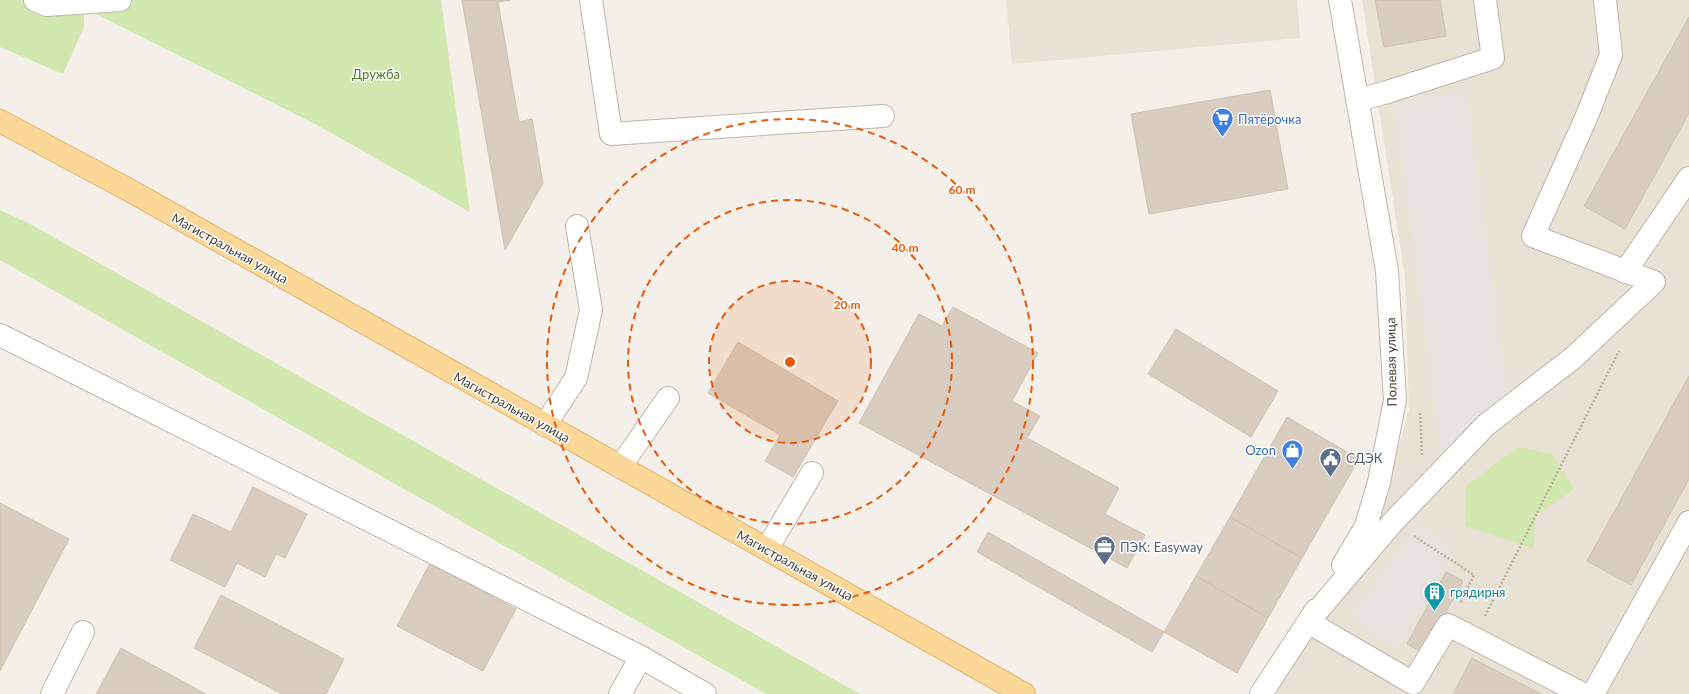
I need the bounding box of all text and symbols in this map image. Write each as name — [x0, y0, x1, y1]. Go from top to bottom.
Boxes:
park label: Дружба — [352, 66, 400, 82]
supermarket icon: Пятёрочка — [1210, 106, 1236, 139]
place label: Пятёрочка — [1238, 111, 1302, 127]
text: 60 m — [949, 182, 975, 197]
street label: Магистральная улица — [169, 209, 291, 287]
text: 40 m — [892, 240, 918, 255]
text: 20 m — [834, 297, 860, 312]
street label: Полевая улица — [1382, 317, 1400, 407]
centre of rings — [783, 355, 797, 369]
street label: Магистральная улица — [451, 368, 573, 446]
shop icon: Ozon — [1279, 437, 1305, 470]
place label: Ozon — [1245, 442, 1276, 458]
public building icon: СДЭК — [1317, 445, 1343, 478]
place label: СДЭК — [1346, 450, 1383, 466]
street label: Магистральная улица — [734, 526, 856, 604]
office icon: ПЭК: Easyway — [1092, 534, 1118, 567]
place label: ПЭК: Easyway — [1120, 539, 1203, 555]
building icon: грядирня — [1422, 579, 1448, 612]
place label: грядирня — [1450, 584, 1506, 600]

